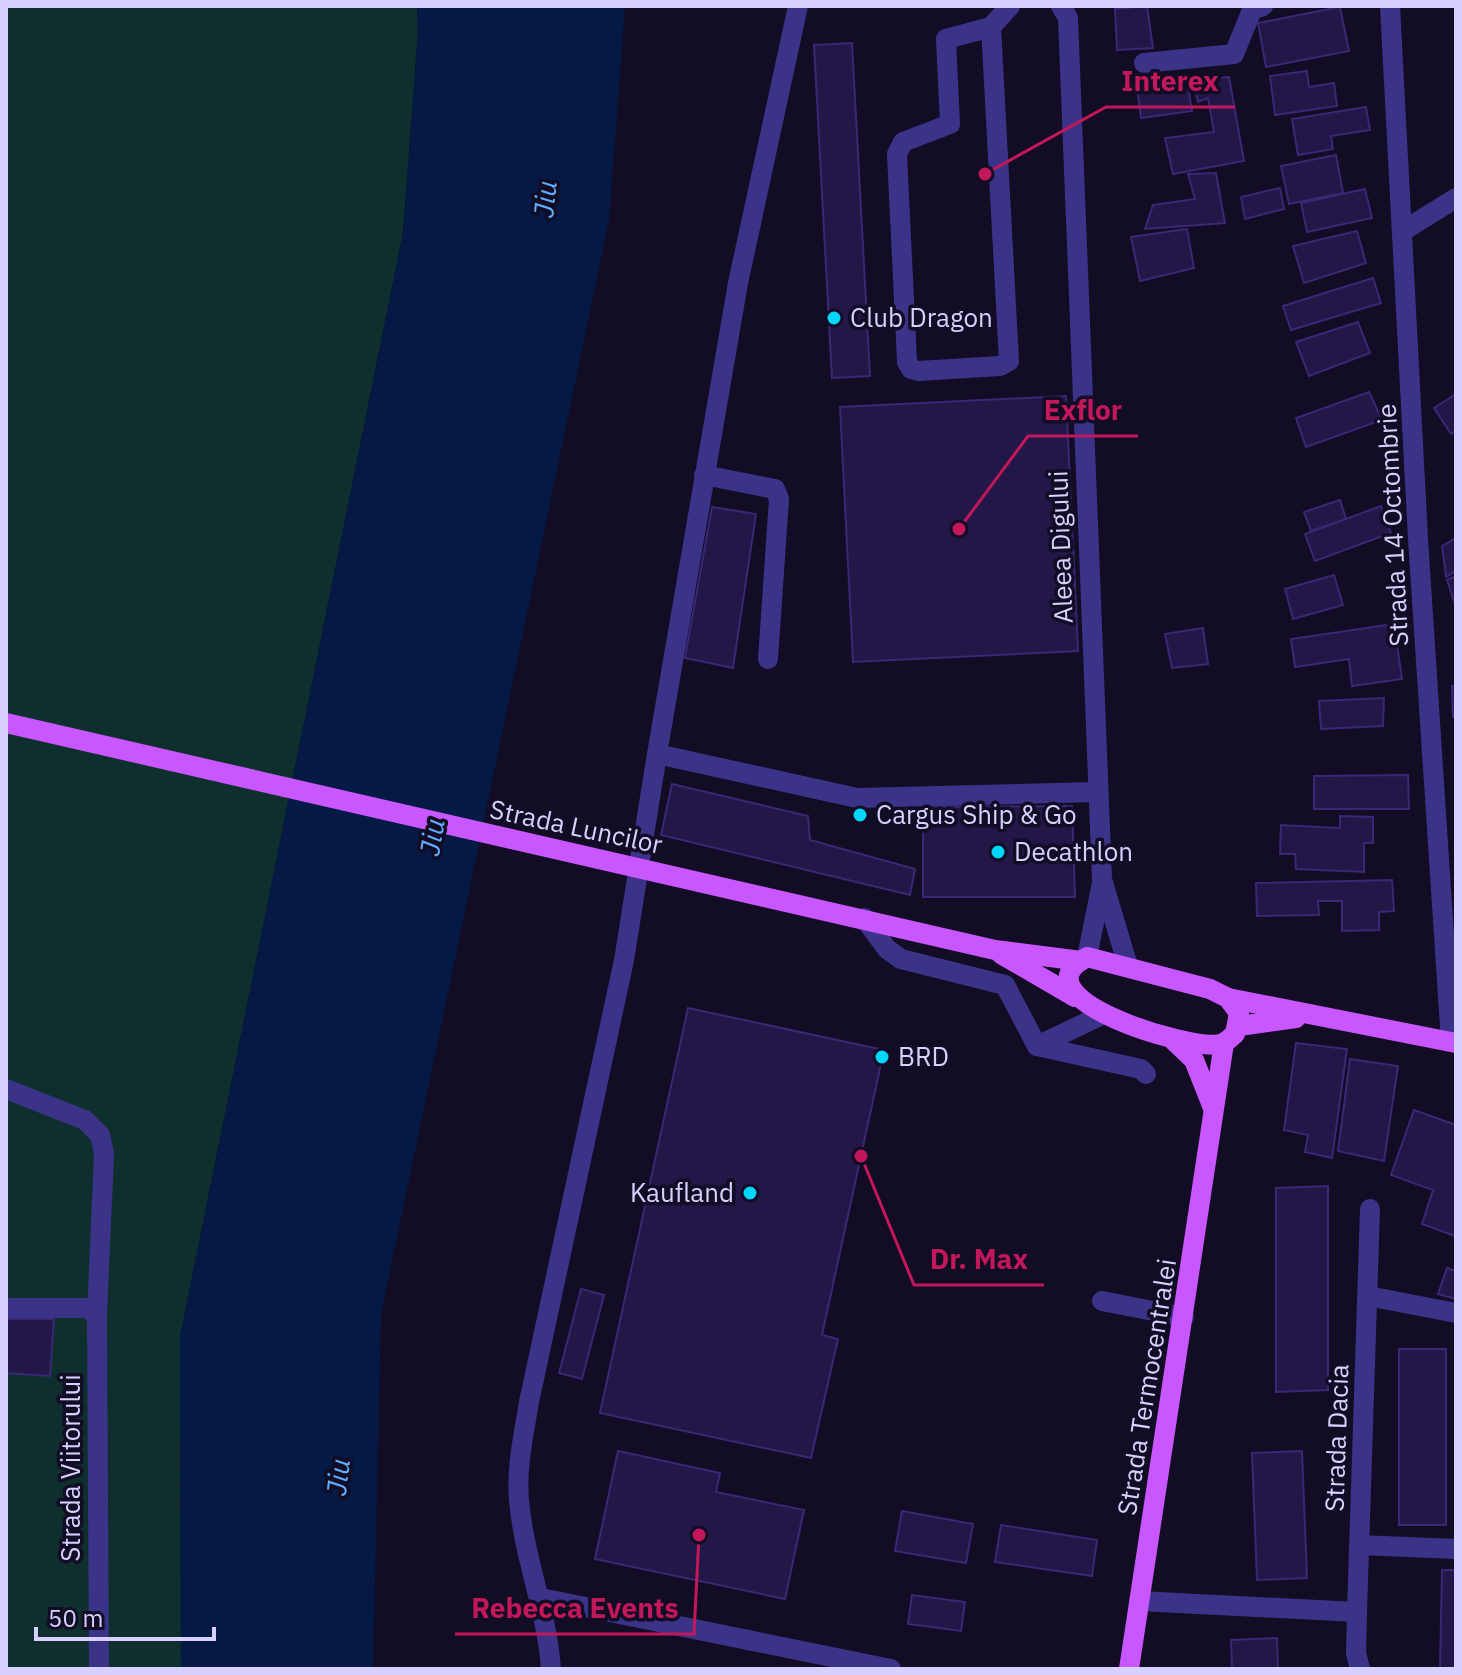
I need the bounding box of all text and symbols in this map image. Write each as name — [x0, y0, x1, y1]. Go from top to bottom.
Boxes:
callout: Interex — [1106, 55, 1235, 107]
text: Interex — [1121, 62, 1219, 99]
water label: Jiu — [524, 179, 565, 219]
place label: Club Dragon — [850, 300, 993, 334]
marker: Club Dragon — [825, 309, 843, 327]
callout: Exflor — [1028, 384, 1138, 436]
text: Exflor — [1044, 391, 1122, 428]
street label: Strada 14 Octombrie — [1369, 403, 1415, 647]
street label: Aleea Digului — [1040, 470, 1080, 624]
street label: Strada Luncilor — [487, 791, 666, 861]
place label: Cargus Ship & Go — [876, 797, 1077, 831]
marker: Cargus Ship & Go — [851, 806, 869, 824]
water label: Jiu — [410, 815, 453, 858]
place label: Decathlon — [1014, 834, 1133, 868]
marker: Decathlon — [989, 843, 1007, 861]
place label: BRD — [898, 1039, 949, 1073]
marker: BRD — [873, 1048, 891, 1066]
place label: Kaufland — [630, 1175, 734, 1209]
marker: Kaufland — [741, 1184, 759, 1202]
callout: Dr. Max — [914, 1233, 1044, 1285]
text: Dr. Max — [930, 1240, 1029, 1277]
street label: Strada Termocentralei — [1109, 1256, 1183, 1517]
street label: Strada Dacia — [1316, 1364, 1356, 1512]
street label: Strada Viitorului — [53, 1374, 87, 1562]
water label: Jiu — [317, 1456, 358, 1498]
callout: Rebecca Events — [455, 1582, 694, 1634]
text: Rebecca Events — [471, 1589, 679, 1626]
scale bar — [36, 1591, 214, 1641]
text: 50 m — [48, 1602, 103, 1634]

